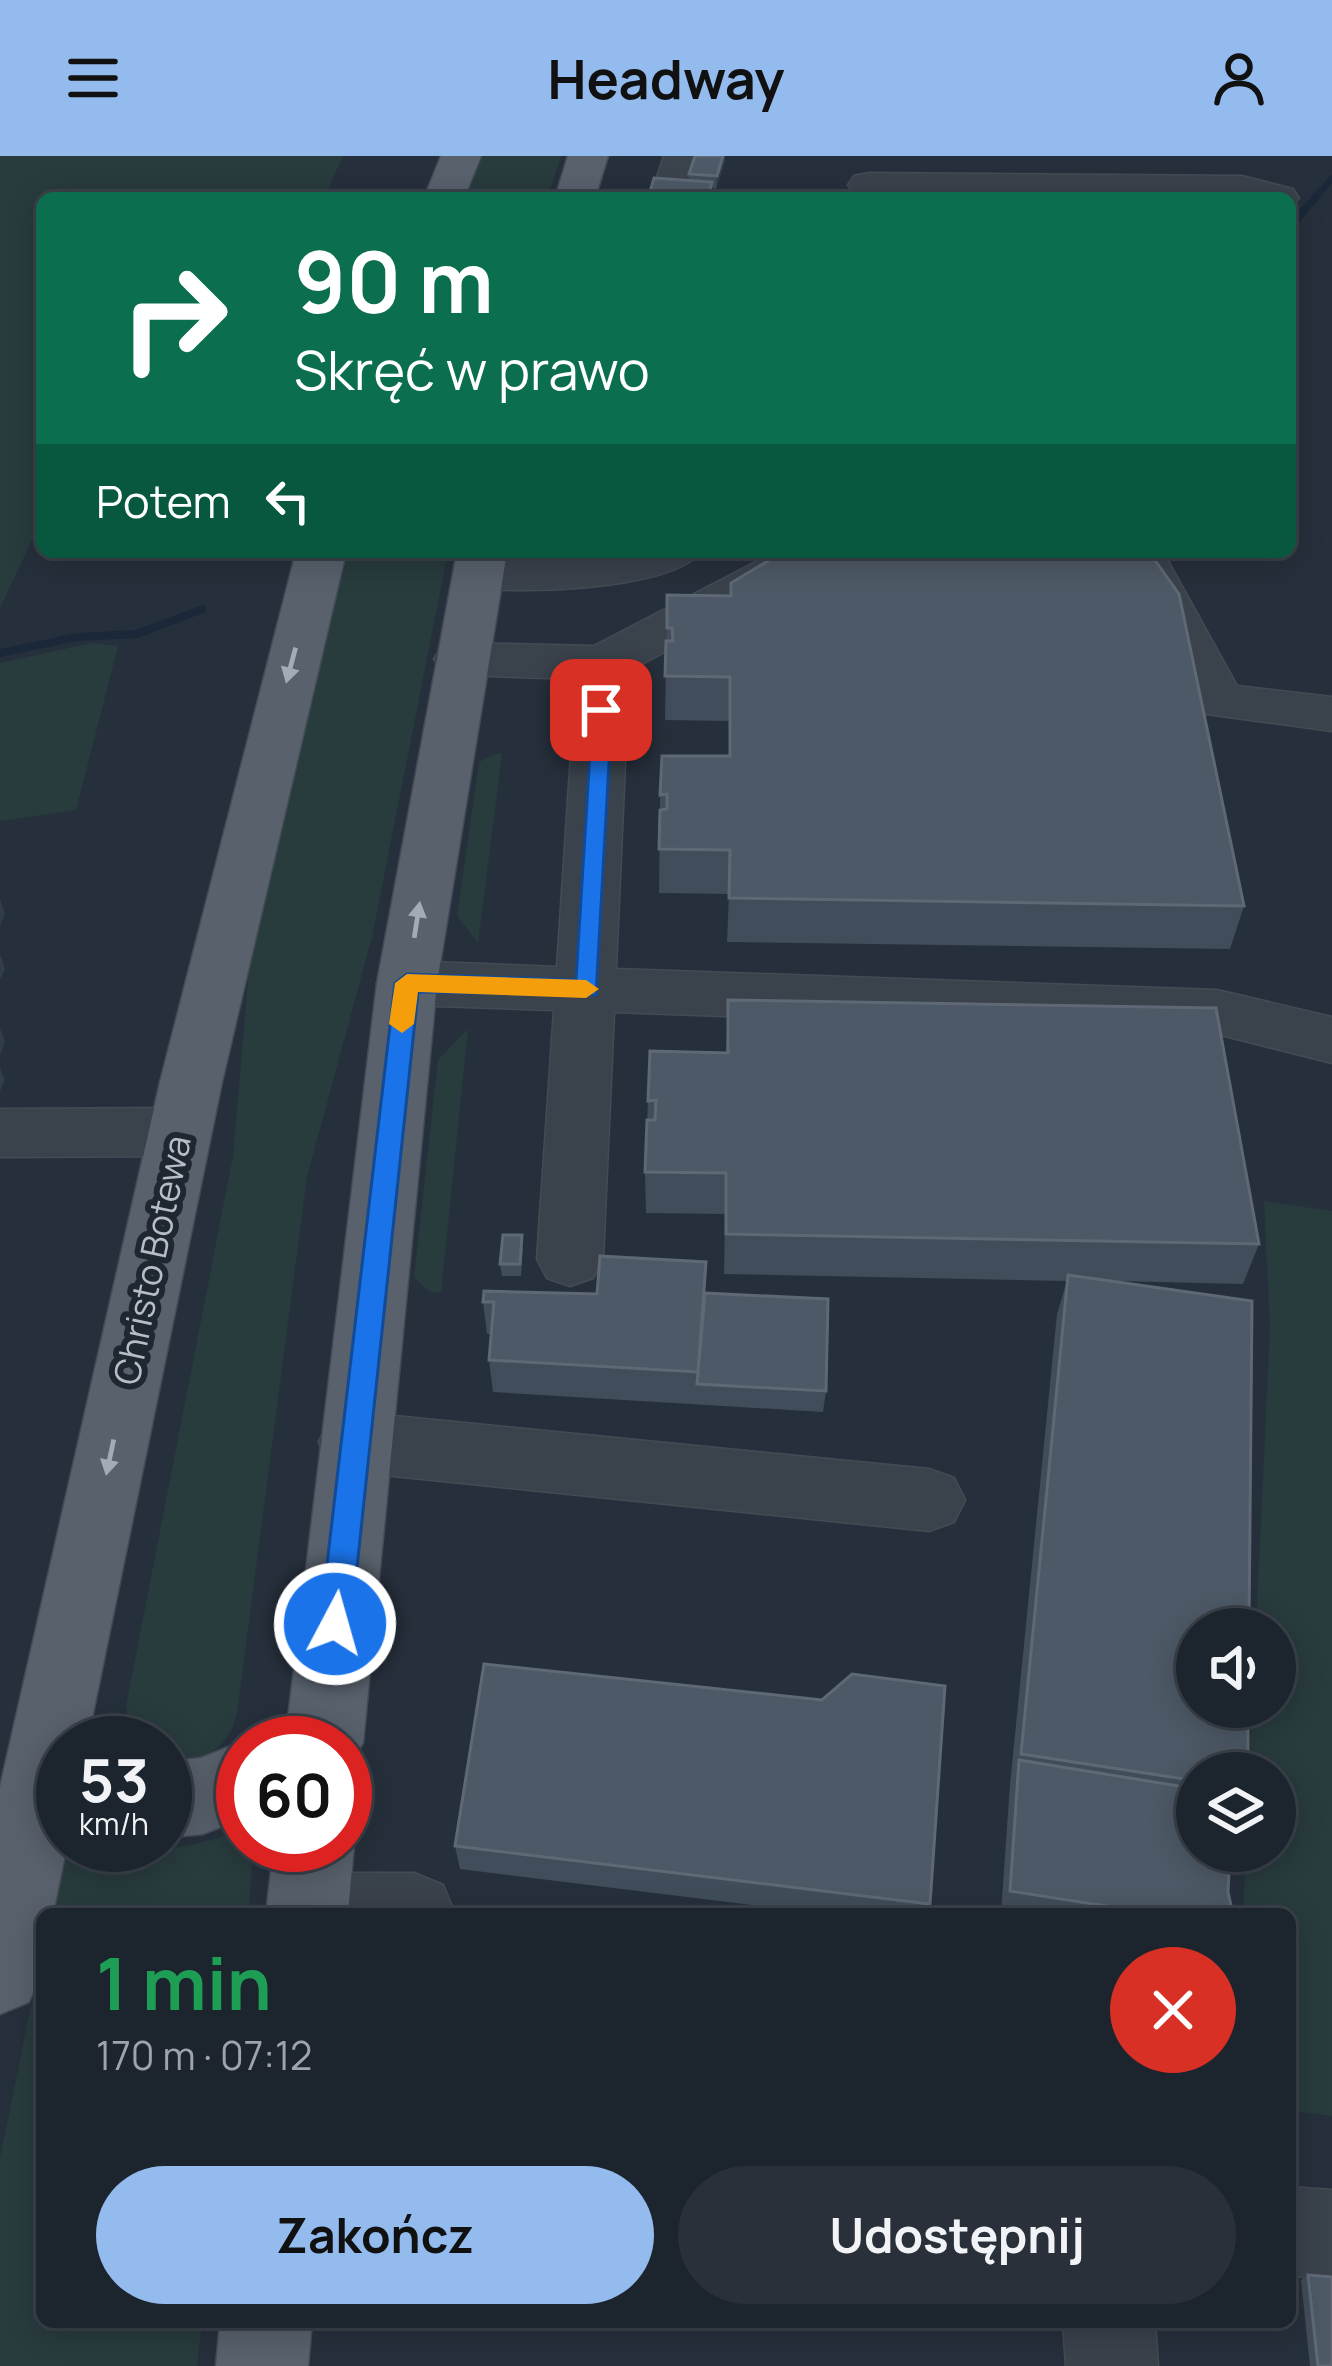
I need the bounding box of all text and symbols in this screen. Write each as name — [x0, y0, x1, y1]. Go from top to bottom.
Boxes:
text: Headway — [548, 41, 784, 115]
icon: menu — [60, 45, 126, 111]
icon: person — [1206, 45, 1272, 111]
text: 90 m — [294, 223, 494, 338]
icon: right — [96, 240, 252, 396]
text: Skręć w prawo — [294, 332, 650, 406]
icon: left — [255, 468, 321, 534]
text: Potem — [96, 470, 231, 532]
one-way arrow — [281, 647, 300, 684]
pin — [550, 659, 652, 761]
icon: arrive — [568, 677, 634, 743]
one-way arrow — [408, 901, 427, 938]
street label: Christo Botewa — [101, 1131, 202, 1389]
one-way arrow — [100, 1438, 119, 1476]
position arrow — [272, 1561, 398, 1687]
map controls — [1176, 1608, 1296, 1872]
button: sound — [1176, 1608, 1296, 1728]
speed limit sign: 60 — [216, 1716, 372, 1872]
text: 53 — [79, 1738, 149, 1820]
button: layers — [1176, 1752, 1296, 1872]
text: km/h — [79, 1803, 149, 1844]
text: 1 min — [96, 1933, 272, 2032]
button: close — [1110, 1947, 1236, 2073]
text: 170 m · 07:12 — [96, 2028, 312, 2082]
button: Zakończ — [96, 2166, 654, 2304]
button: Udostępnij — [678, 2166, 1236, 2304]

